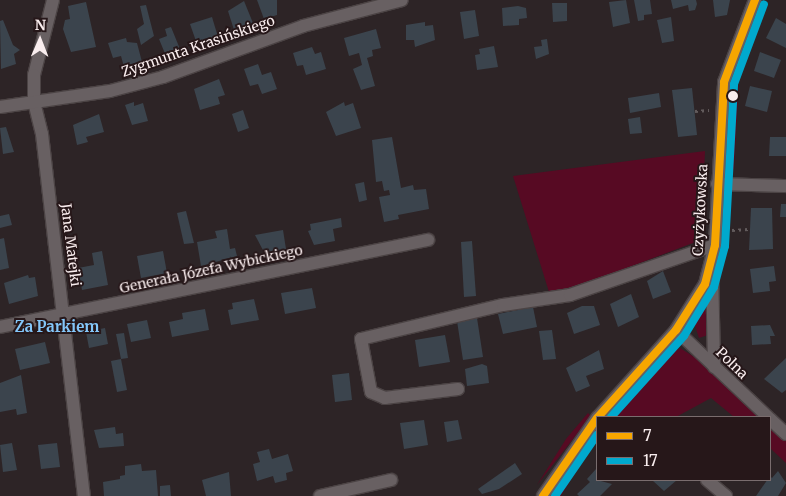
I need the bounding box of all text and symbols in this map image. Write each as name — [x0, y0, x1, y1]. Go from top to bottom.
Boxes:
street label: Zygmunta Krasińskiego — [119, 12, 277, 80]
north arrow — [15, 15, 65, 65]
text: N — [35, 16, 46, 34]
unlabelled marker — [728, 91, 738, 101]
street label: Czyżykowska — [689, 164, 711, 256]
street label: Jana Matejki — [58, 202, 84, 288]
street label: Generała Józefa Wybickiego — [118, 241, 304, 297]
district label: Za Parkiem — [15, 318, 99, 336]
street label: Polna — [712, 344, 752, 382]
legend — [596, 416, 771, 481]
text: 7 — [643, 426, 652, 445]
text: 17 — [643, 451, 657, 470]

